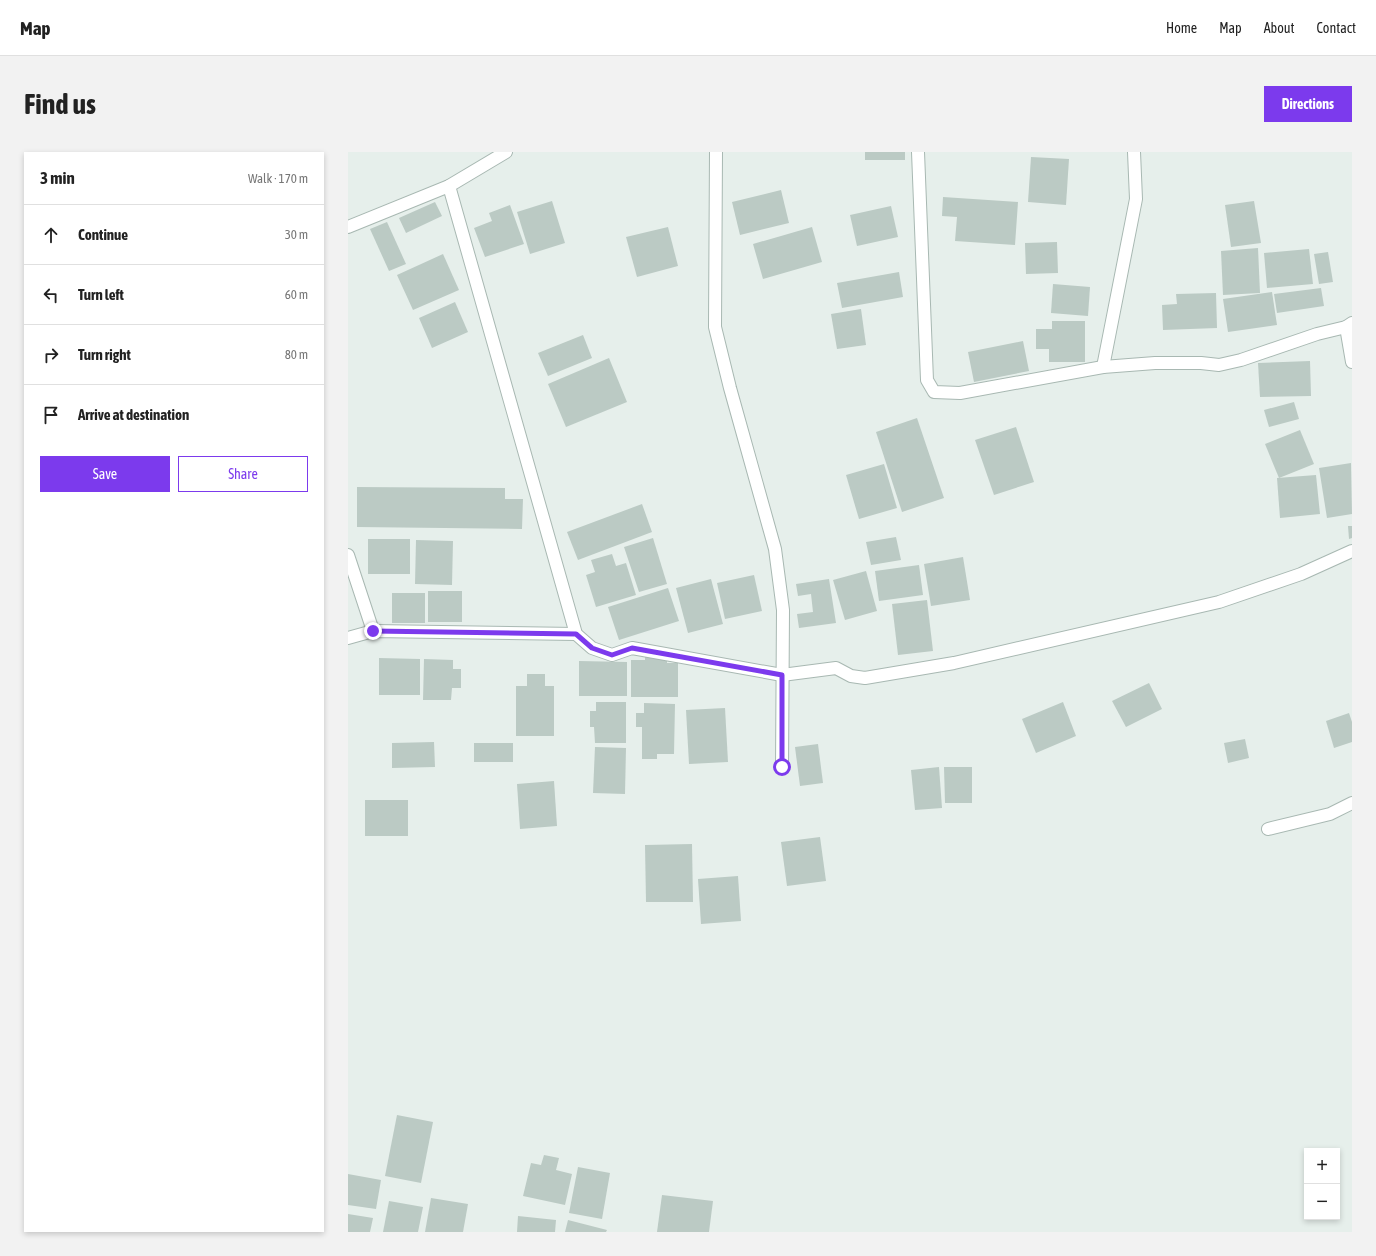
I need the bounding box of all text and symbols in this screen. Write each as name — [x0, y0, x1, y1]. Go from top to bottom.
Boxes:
text: Map — [20, 17, 51, 39]
text: Home — [1166, 20, 1197, 36]
text: Map — [1219, 20, 1242, 36]
text: About — [1264, 20, 1295, 36]
text: Contact — [1317, 20, 1356, 36]
button: Directions — [1264, 86, 1352, 122]
text: Find us — [24, 88, 96, 120]
text: 3 min — [40, 168, 75, 188]
text: Walk · 170 m — [248, 171, 308, 186]
icon: ahead — [40, 224, 62, 246]
text: Continue — [78, 226, 128, 243]
text: 30 m — [285, 227, 308, 242]
icon: left — [40, 284, 62, 306]
text: Turn left — [78, 286, 124, 303]
text: 60 m — [285, 287, 308, 302]
icon: right — [40, 344, 62, 366]
text: Turn right — [78, 346, 131, 363]
text: 80 m — [285, 347, 308, 362]
icon: arrive — [40, 404, 62, 426]
text: Arrive at destination — [78, 406, 189, 423]
button: Save — [40, 456, 170, 492]
button: Share — [178, 456, 308, 492]
route end — [364, 622, 382, 640]
route start — [773, 758, 791, 776]
map controls — [1304, 1148, 1340, 1220]
button: + — [1304, 1148, 1340, 1184]
button: − — [1304, 1184, 1340, 1220]

